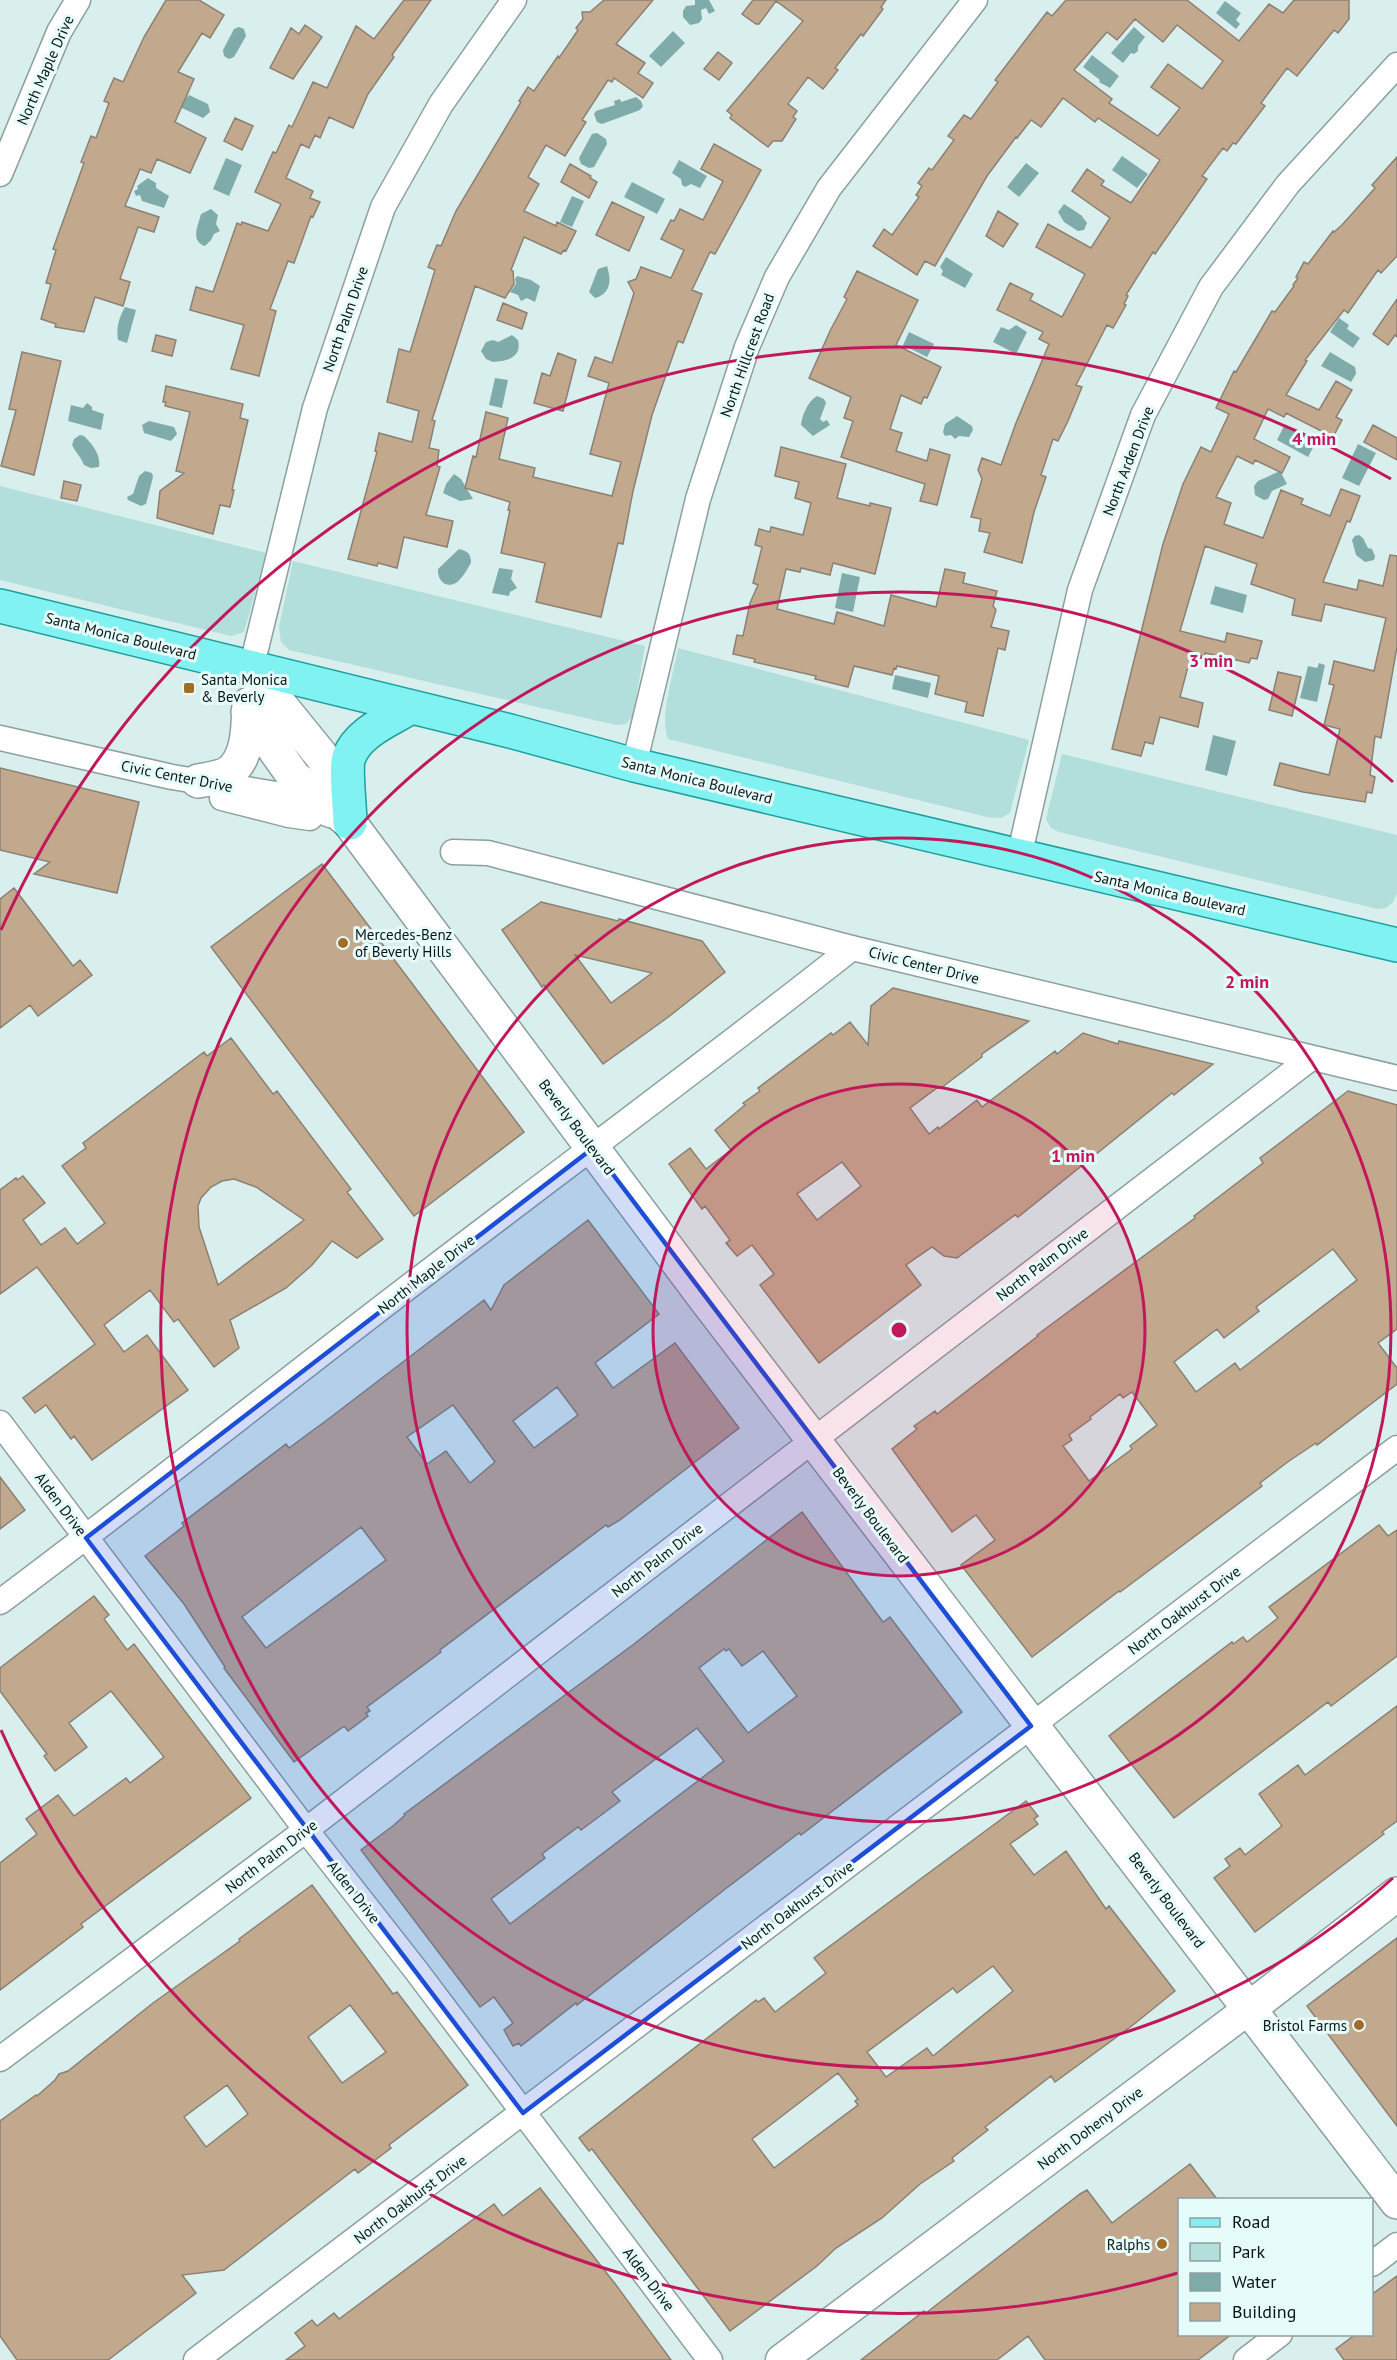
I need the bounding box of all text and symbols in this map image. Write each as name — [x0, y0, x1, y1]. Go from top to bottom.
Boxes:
street label: North Maple Drive — [12, 12, 78, 128]
street label: North Palm Drive — [318, 264, 372, 374]
street label: North Hillcrest Road — [716, 290, 778, 420]
street label: North Arden Drive — [1098, 403, 1158, 519]
text: 4 min — [1292, 427, 1336, 450]
street label: Santa Monica Boulevard — [44, 608, 198, 664]
text: 3 min — [1189, 649, 1233, 672]
place label: Santa Monica & Beverly — [201, 670, 287, 706]
marker: Santa Monica & Beverly — [182, 681, 196, 695]
street label: Santa Monica Boulevard — [620, 752, 774, 808]
street label: Civic Center Drive — [120, 756, 234, 796]
street label: Santa Monica Boulevard — [1092, 866, 1248, 920]
place label: Mercedes-Benz of Beverly Hills — [355, 925, 452, 961]
marker: Mercedes-Benz of Beverly Hills — [336, 936, 350, 950]
street label: Civic Center Drive — [867, 942, 981, 988]
text: 2 min — [1225, 970, 1269, 993]
street label: Beverly Boulevard — [535, 1075, 619, 1179]
text: 1 min — [1051, 1144, 1095, 1167]
street label: North Palm Drive — [992, 1223, 1092, 1305]
street label: North Maple Drive — [374, 1230, 478, 1318]
centre of rings — [889, 1320, 909, 1340]
street label: Beverly Boulevard — [829, 1463, 913, 1567]
street label: Alden Drive — [31, 1468, 91, 1540]
street label: North Palm Drive — [608, 1519, 706, 1601]
street label: North Oakhurst Drive — [1124, 1561, 1244, 1659]
street label: North Palm Drive — [221, 1815, 321, 1897]
street label: Beverly Boulevard — [1125, 1848, 1209, 1952]
street label: North Oakhurst Drive — [737, 1856, 857, 1954]
street label: Alden Drive — [324, 1857, 384, 1927]
place label: Bristol Farms — [1263, 2016, 1347, 2035]
marker: Bristol Farms — [1352, 2018, 1366, 2032]
street label: North Doheny Drive — [1034, 2082, 1146, 2174]
street label: North Oakhurst Drive — [350, 2150, 470, 2248]
legend — [1178, 2198, 1373, 2336]
text: Road — [1232, 2210, 1270, 2233]
place label: Ralphs — [1107, 2235, 1150, 2254]
marker: Ralphs — [1155, 2237, 1169, 2251]
text: Park — [1232, 2240, 1265, 2263]
street label: Alden Drive — [619, 2243, 679, 2315]
text: Water — [1232, 2270, 1276, 2293]
text: Building — [1232, 2300, 1296, 2323]

